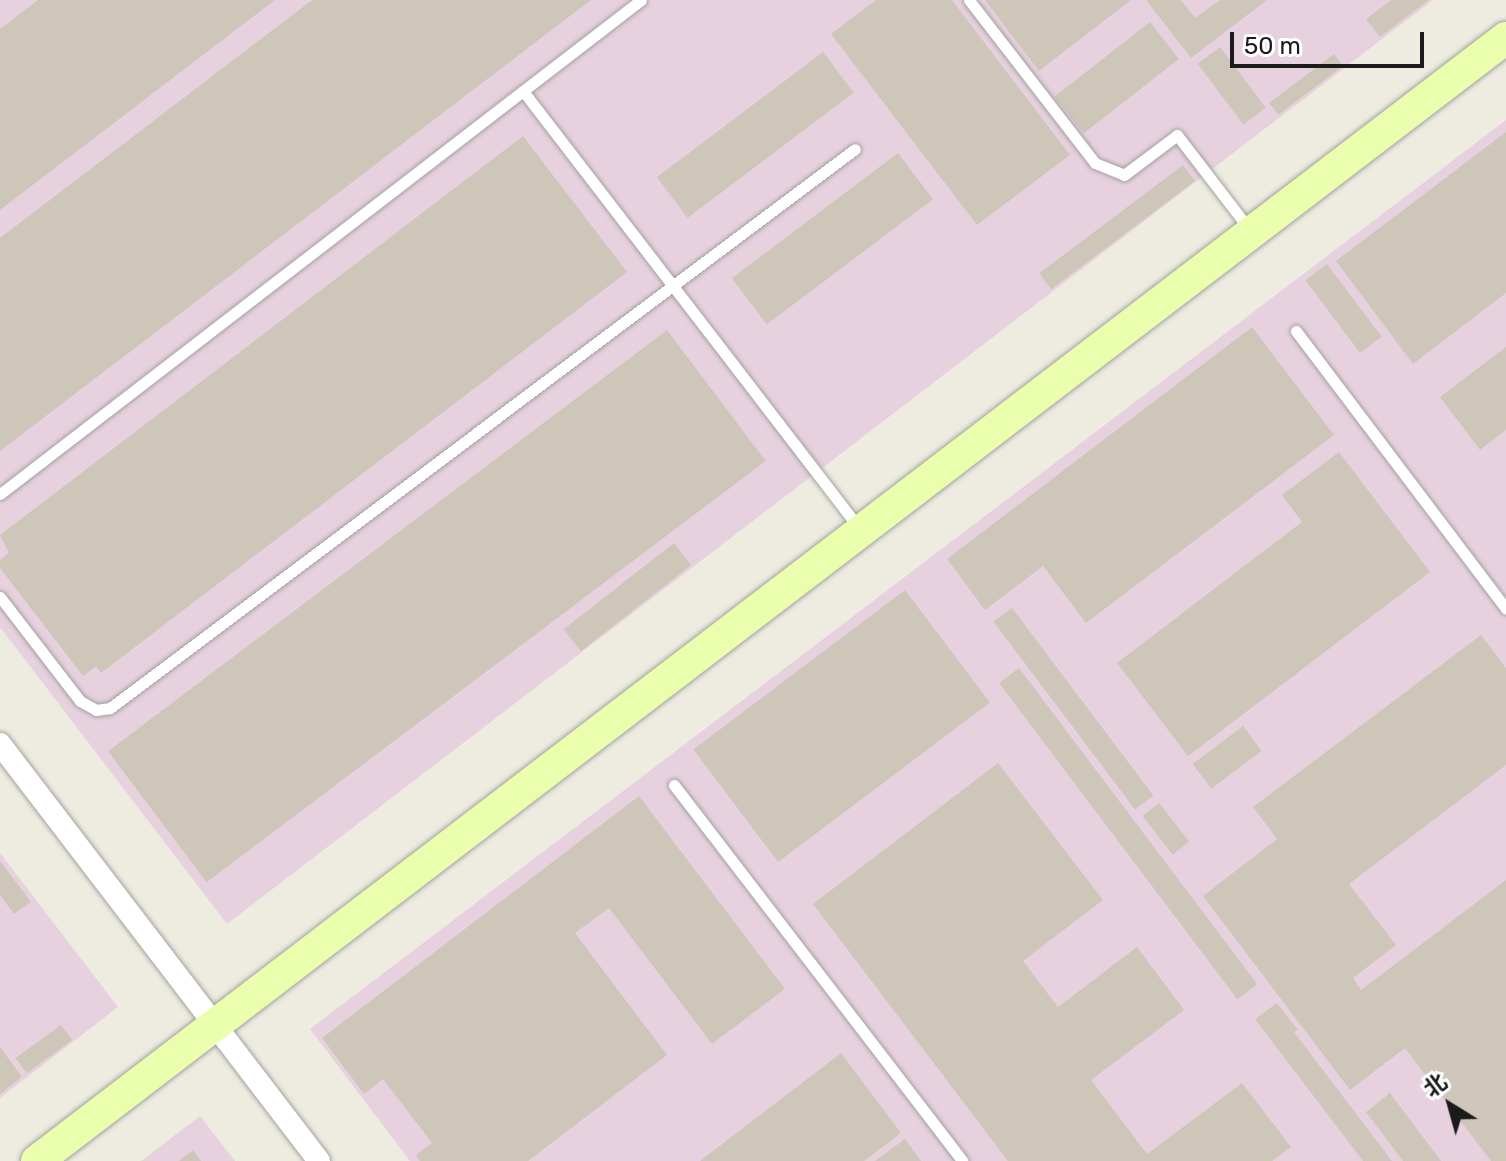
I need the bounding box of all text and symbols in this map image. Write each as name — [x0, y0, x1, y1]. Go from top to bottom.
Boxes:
scale bar — [1234, 16, 1428, 66]
text: 50 m — [1244, 32, 1301, 60]
north arrow — [1410, 1065, 1490, 1145]
text: 北 — [1418, 1068, 1452, 1103]

